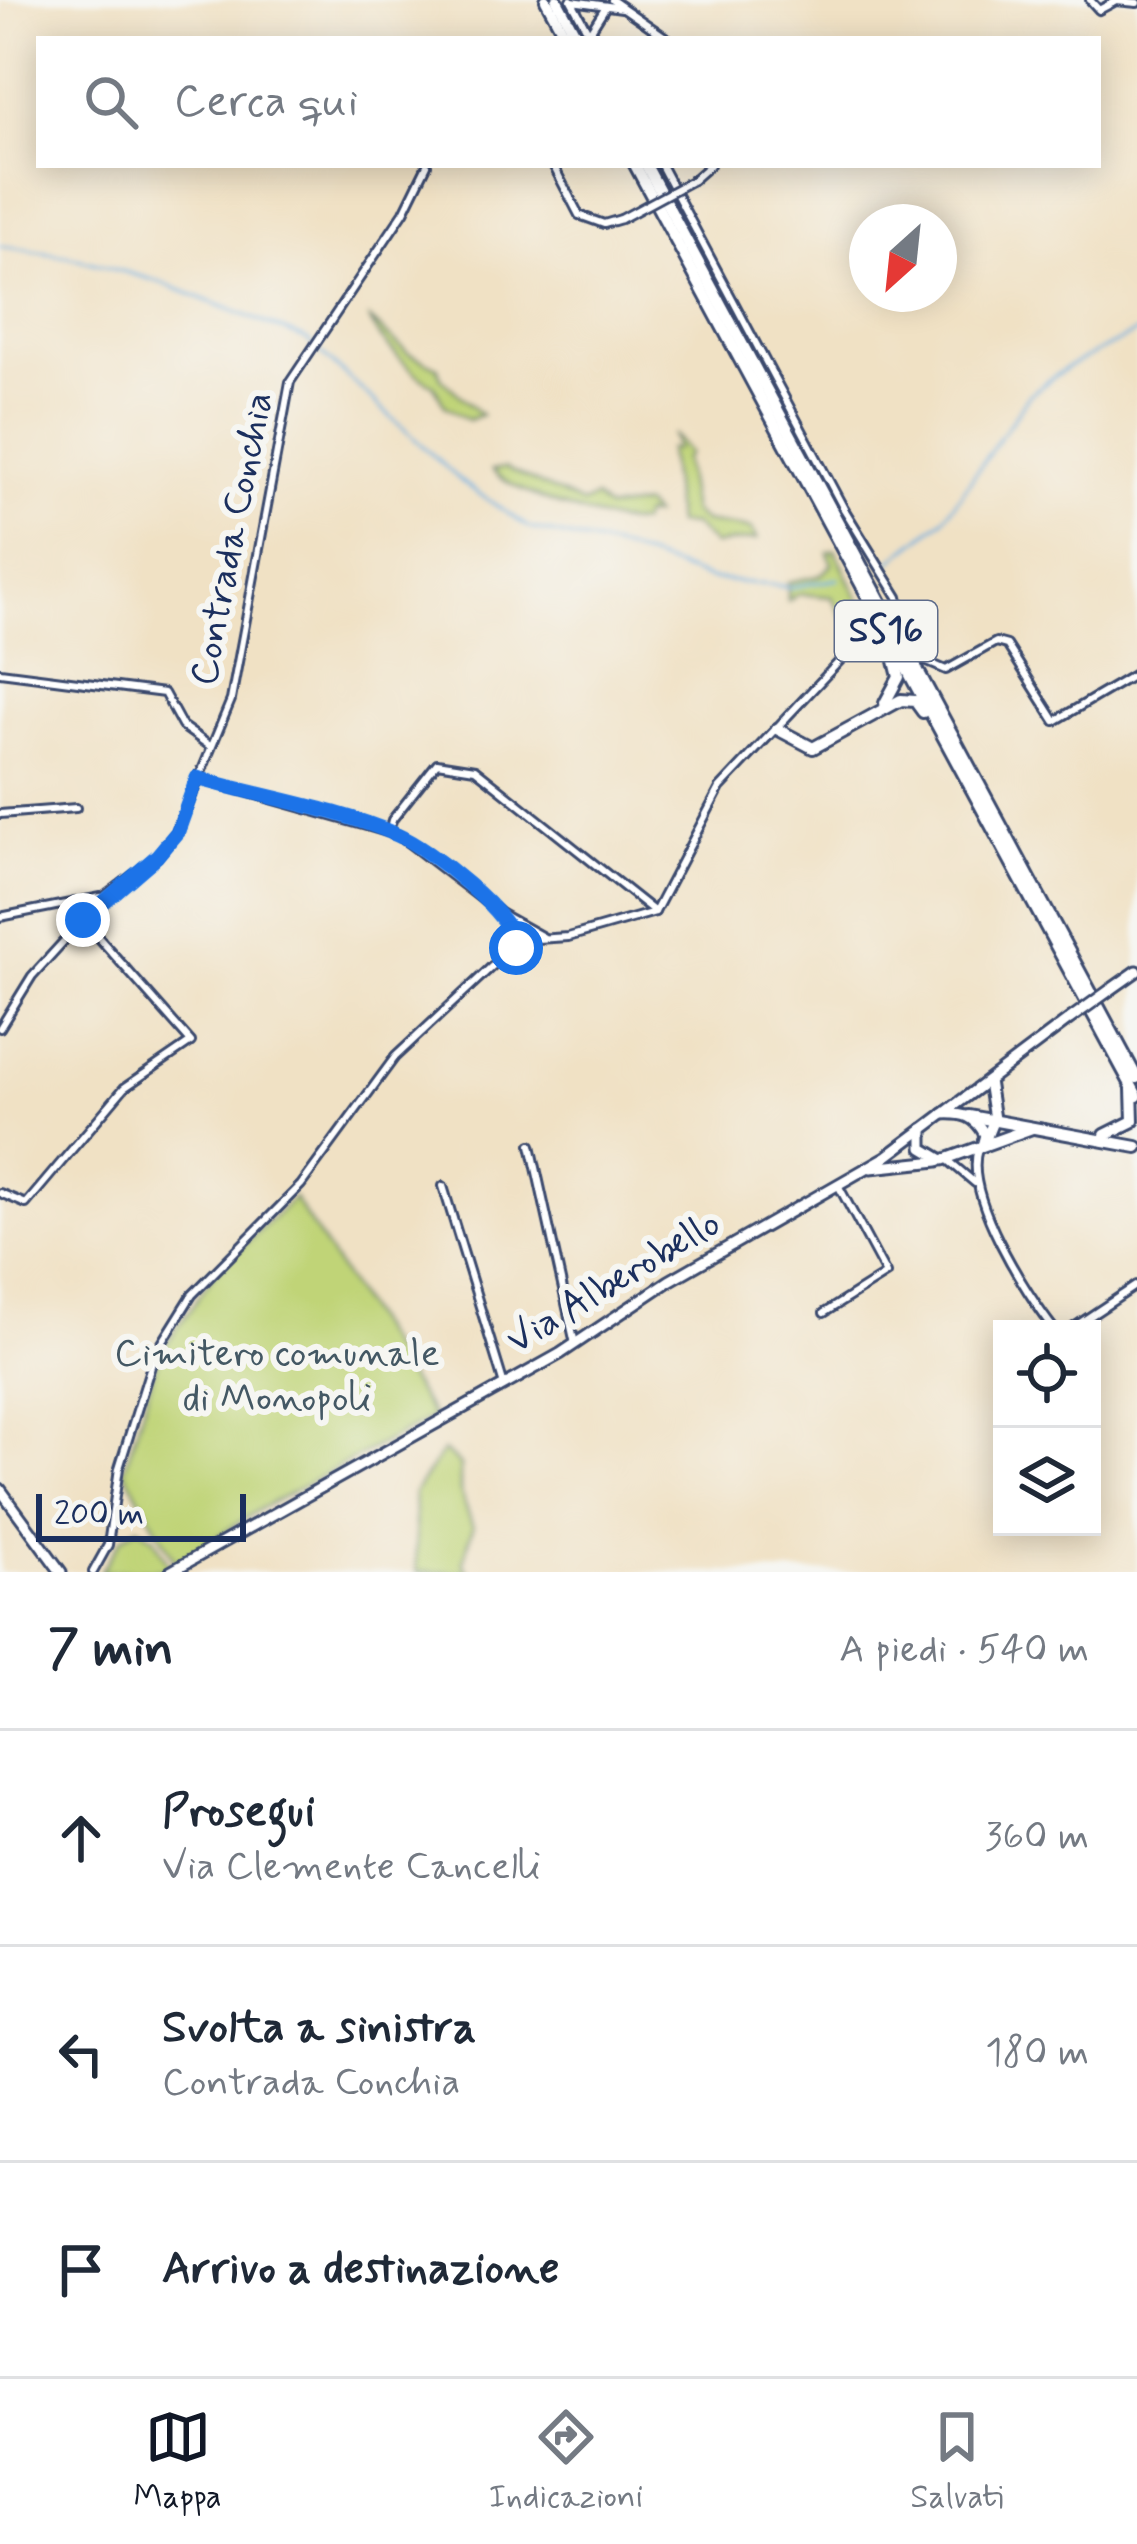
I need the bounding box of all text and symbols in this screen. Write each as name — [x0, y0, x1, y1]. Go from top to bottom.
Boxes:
search box — [36, 36, 1101, 168]
icon: search — [78, 69, 144, 135]
text: Cerca qui — [174, 73, 358, 132]
north arrow — [849, 204, 957, 312]
street label: Contrada Conchia — [180, 388, 286, 690]
road number: SS16 — [835, 601, 937, 661]
route end — [56, 893, 110, 947]
route start — [489, 921, 543, 975]
street label: Via Alberobello — [498, 1199, 730, 1367]
map controls — [993, 1320, 1101, 1536]
button: locate — [993, 1320, 1101, 1428]
park label: Cimitero comunale di Monopoli — [114, 1329, 440, 1425]
button: layers — [993, 1428, 1101, 1536]
scale bar — [36, 1488, 246, 1541]
text: 200 m — [54, 1493, 144, 1537]
text: 7 min — [48, 1617, 174, 1683]
text: A piedi · 540 m — [839, 1625, 1089, 1676]
text: Prosegui — [162, 1783, 315, 1842]
icon: ahead — [48, 1805, 114, 1871]
text: 360 m — [985, 1812, 1089, 1863]
text: Via Clemente Cancelli — [162, 1842, 541, 1893]
text: Svolta a sinistra — [162, 1999, 476, 2058]
icon: left — [48, 2021, 114, 2087]
text: 180 m — [985, 2028, 1089, 2079]
text: Contrada Conchia — [162, 2058, 460, 2109]
icon: arrive — [48, 2237, 114, 2303]
text: Arrivo a destinazione — [162, 2240, 560, 2299]
tab: Mappa — [134, 2404, 222, 2520]
tab: Indicazioni — [489, 2404, 643, 2520]
tab: Salvati — [910, 2404, 1003, 2520]

